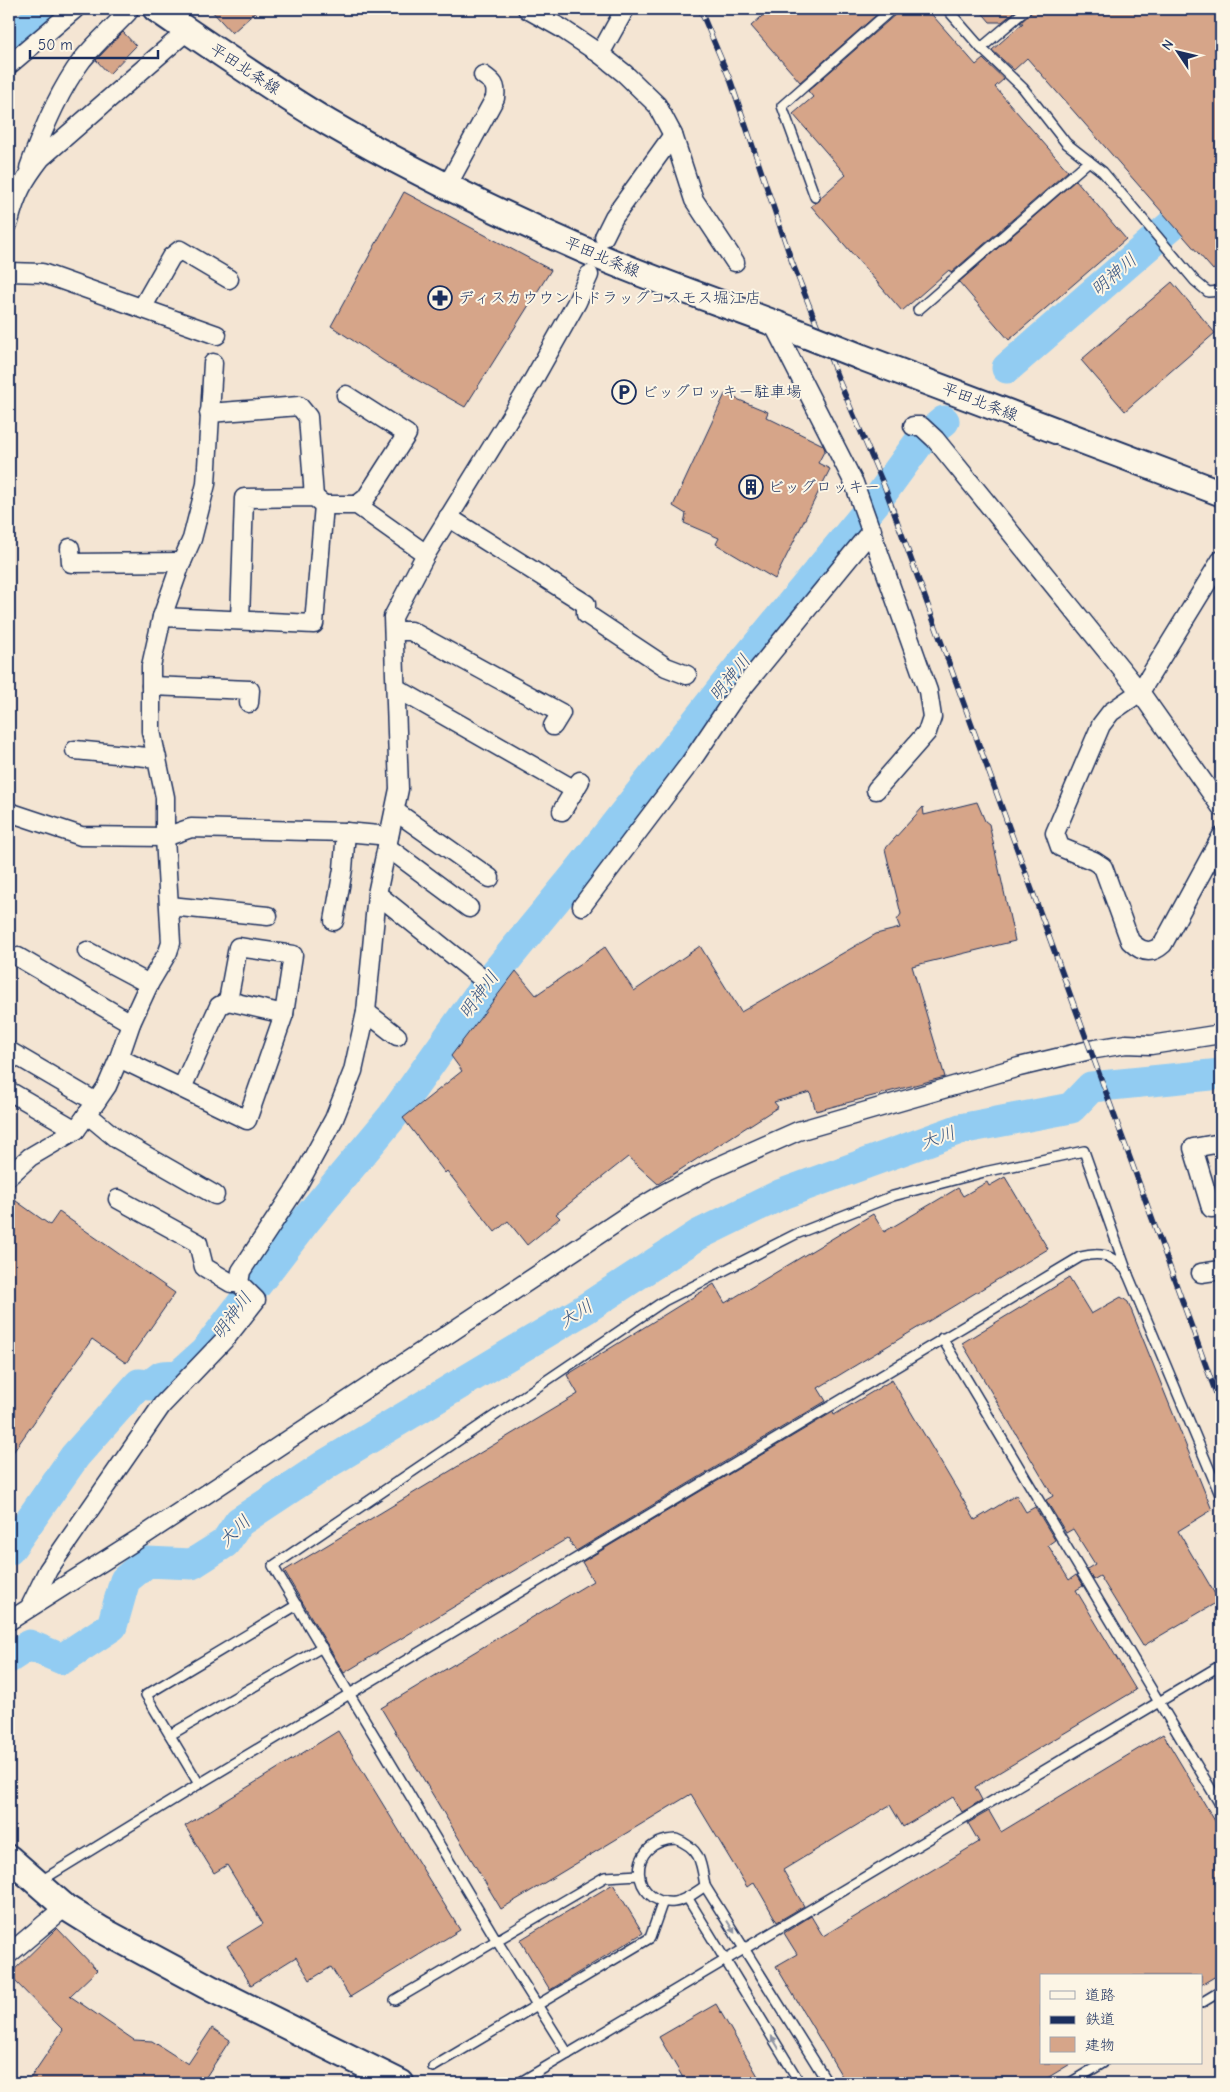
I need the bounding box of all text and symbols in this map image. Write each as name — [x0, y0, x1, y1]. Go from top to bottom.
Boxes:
scale bar — [30, 28, 158, 60]
north arrow — [1152, 28, 1202, 78]
text: 50 m — [38, 36, 73, 54]
text: N — [1158, 36, 1177, 53]
street label: 平田北条線 — [207, 40, 283, 98]
street label: 平田北条線 — [562, 233, 642, 281]
water label: 明神川 — [1087, 249, 1141, 301]
pharmacy icon: ディスカウウントドラッグコスモス堀江店 — [427, 285, 453, 311]
place label: ディスカウウントドラッグコスモス堀江店 — [458, 289, 761, 307]
parking icon: ビッグロッキー駐車場 — [611, 379, 637, 405]
street label: 平田北条線 — [939, 379, 1021, 425]
place label: ビッグロッキー駐車場 — [642, 383, 802, 401]
building icon: ビッグロッキー — [738, 474, 764, 500]
place label: ビッグロッキー — [768, 478, 880, 496]
water label: 明神川 — [705, 650, 755, 706]
water label: 明神川 — [455, 967, 503, 1023]
water label: 大川 — [918, 1122, 958, 1154]
water label: 明神川 — [207, 1288, 257, 1344]
water label: 大川 — [555, 1296, 597, 1332]
water label: 大川 — [215, 1511, 255, 1551]
one-way arrow — [726, 1921, 736, 1934]
legend — [1040, 1974, 1202, 2064]
text: 道路 — [1085, 1986, 1115, 2004]
text: 鉄道 — [1085, 2010, 1115, 2028]
one-way arrow — [770, 2035, 779, 2048]
text: 建物 — [1085, 2036, 1115, 2054]

